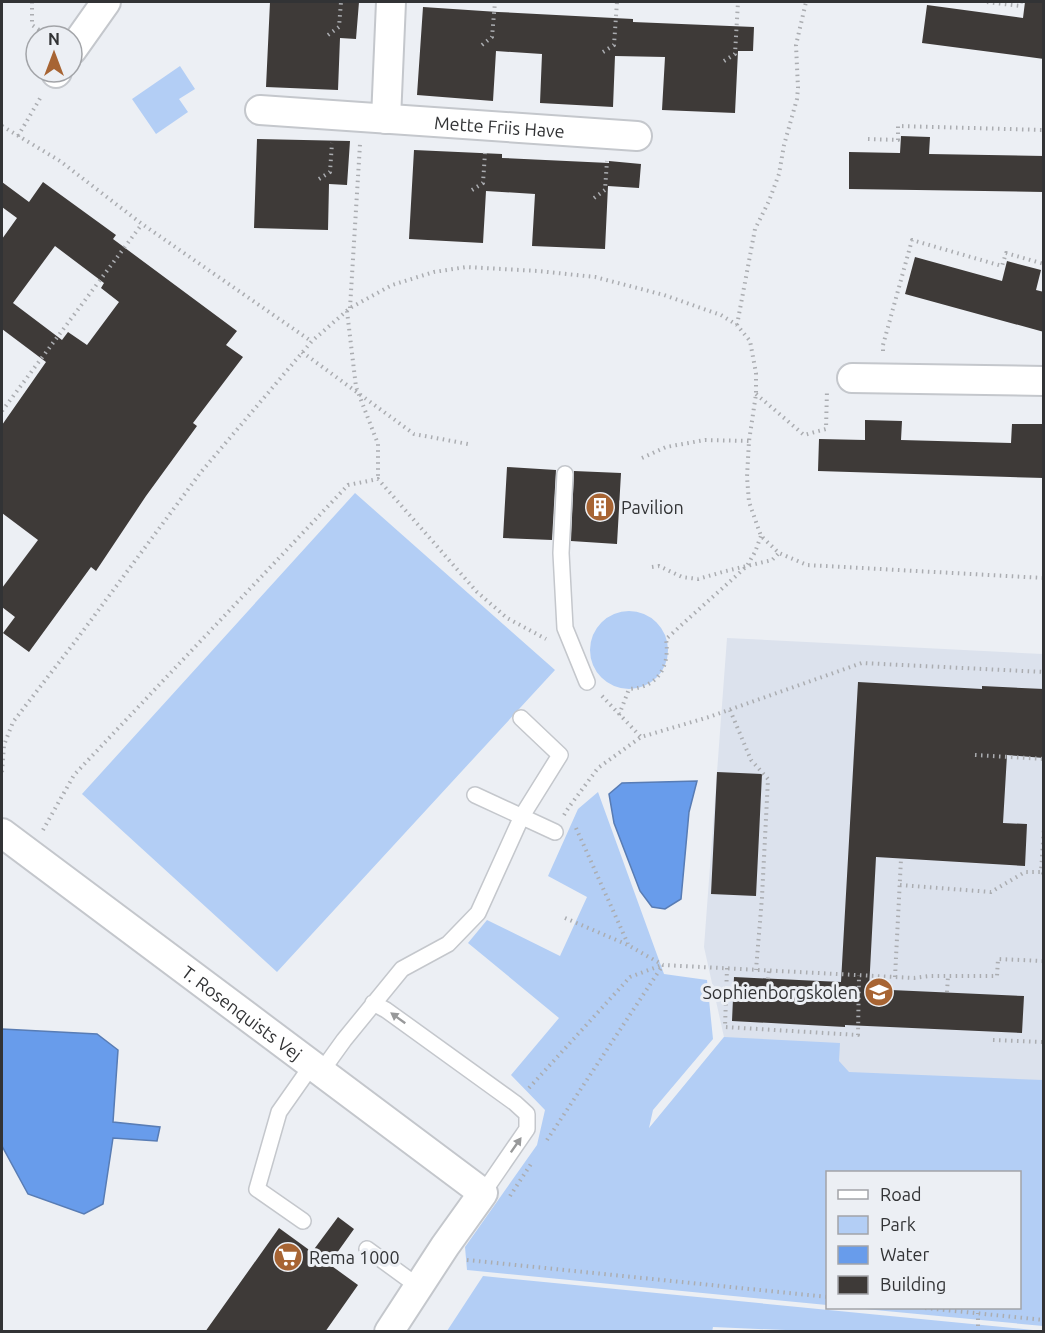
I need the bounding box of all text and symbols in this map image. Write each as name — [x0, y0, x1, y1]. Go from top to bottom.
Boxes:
north arrow — [24, 24, 84, 84]
text: N — [48, 30, 60, 48]
street label: Mette Friis Have — [433, 112, 565, 141]
building icon: Pavilion — [584, 491, 616, 523]
place label: Pavilion — [621, 497, 684, 517]
street label: T. Rosenquists Vej — [178, 962, 306, 1064]
school or university icon: Sophienborgskolen — [863, 976, 895, 1008]
place label: Sophienborgskolen — [702, 982, 858, 1002]
one-way arrow — [391, 1013, 406, 1025]
one-way arrow — [510, 1138, 522, 1154]
legend — [826, 1171, 1021, 1309]
text: Road — [880, 1184, 922, 1204]
text: Park — [880, 1214, 916, 1234]
supermarket icon: Rema 1000 — [272, 1241, 304, 1273]
text: Water — [880, 1244, 930, 1264]
place label: Rema 1000 — [309, 1247, 400, 1267]
text: Building — [880, 1274, 946, 1294]

